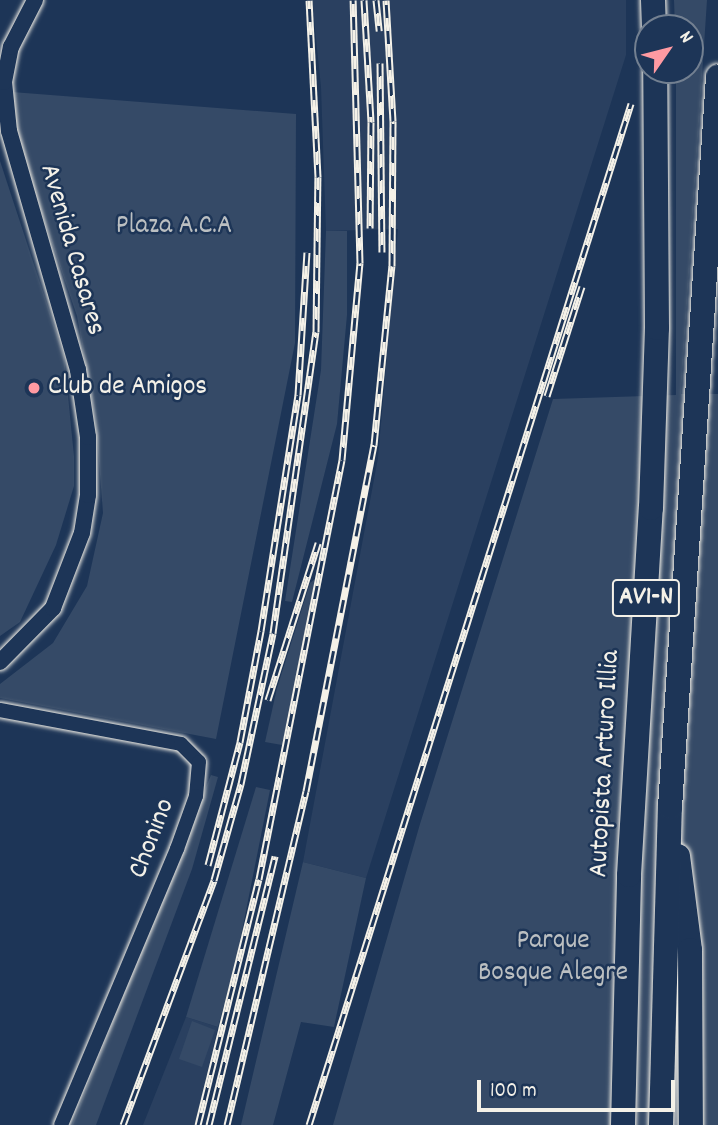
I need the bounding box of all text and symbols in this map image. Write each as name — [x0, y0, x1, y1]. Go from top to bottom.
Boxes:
north arrow — [634, 14, 704, 84]
text: N — [671, 26, 699, 49]
street label: Avenida Casares — [31, 161, 111, 339]
park label: Plaza A.C.A — [116, 210, 232, 244]
place label: Club de Amigos — [48, 371, 207, 405]
marker: Club de Amigos — [26, 380, 42, 396]
road number: AV1-N — [611, 576, 681, 620]
street label: Autopista Arturo Illia — [583, 650, 629, 878]
street label: Chonino — [123, 794, 183, 884]
park label: Parque Bosque Alegre — [478, 925, 628, 991]
scale bar — [480, 1066, 678, 1110]
text: 100 m — [490, 1077, 537, 1107]

